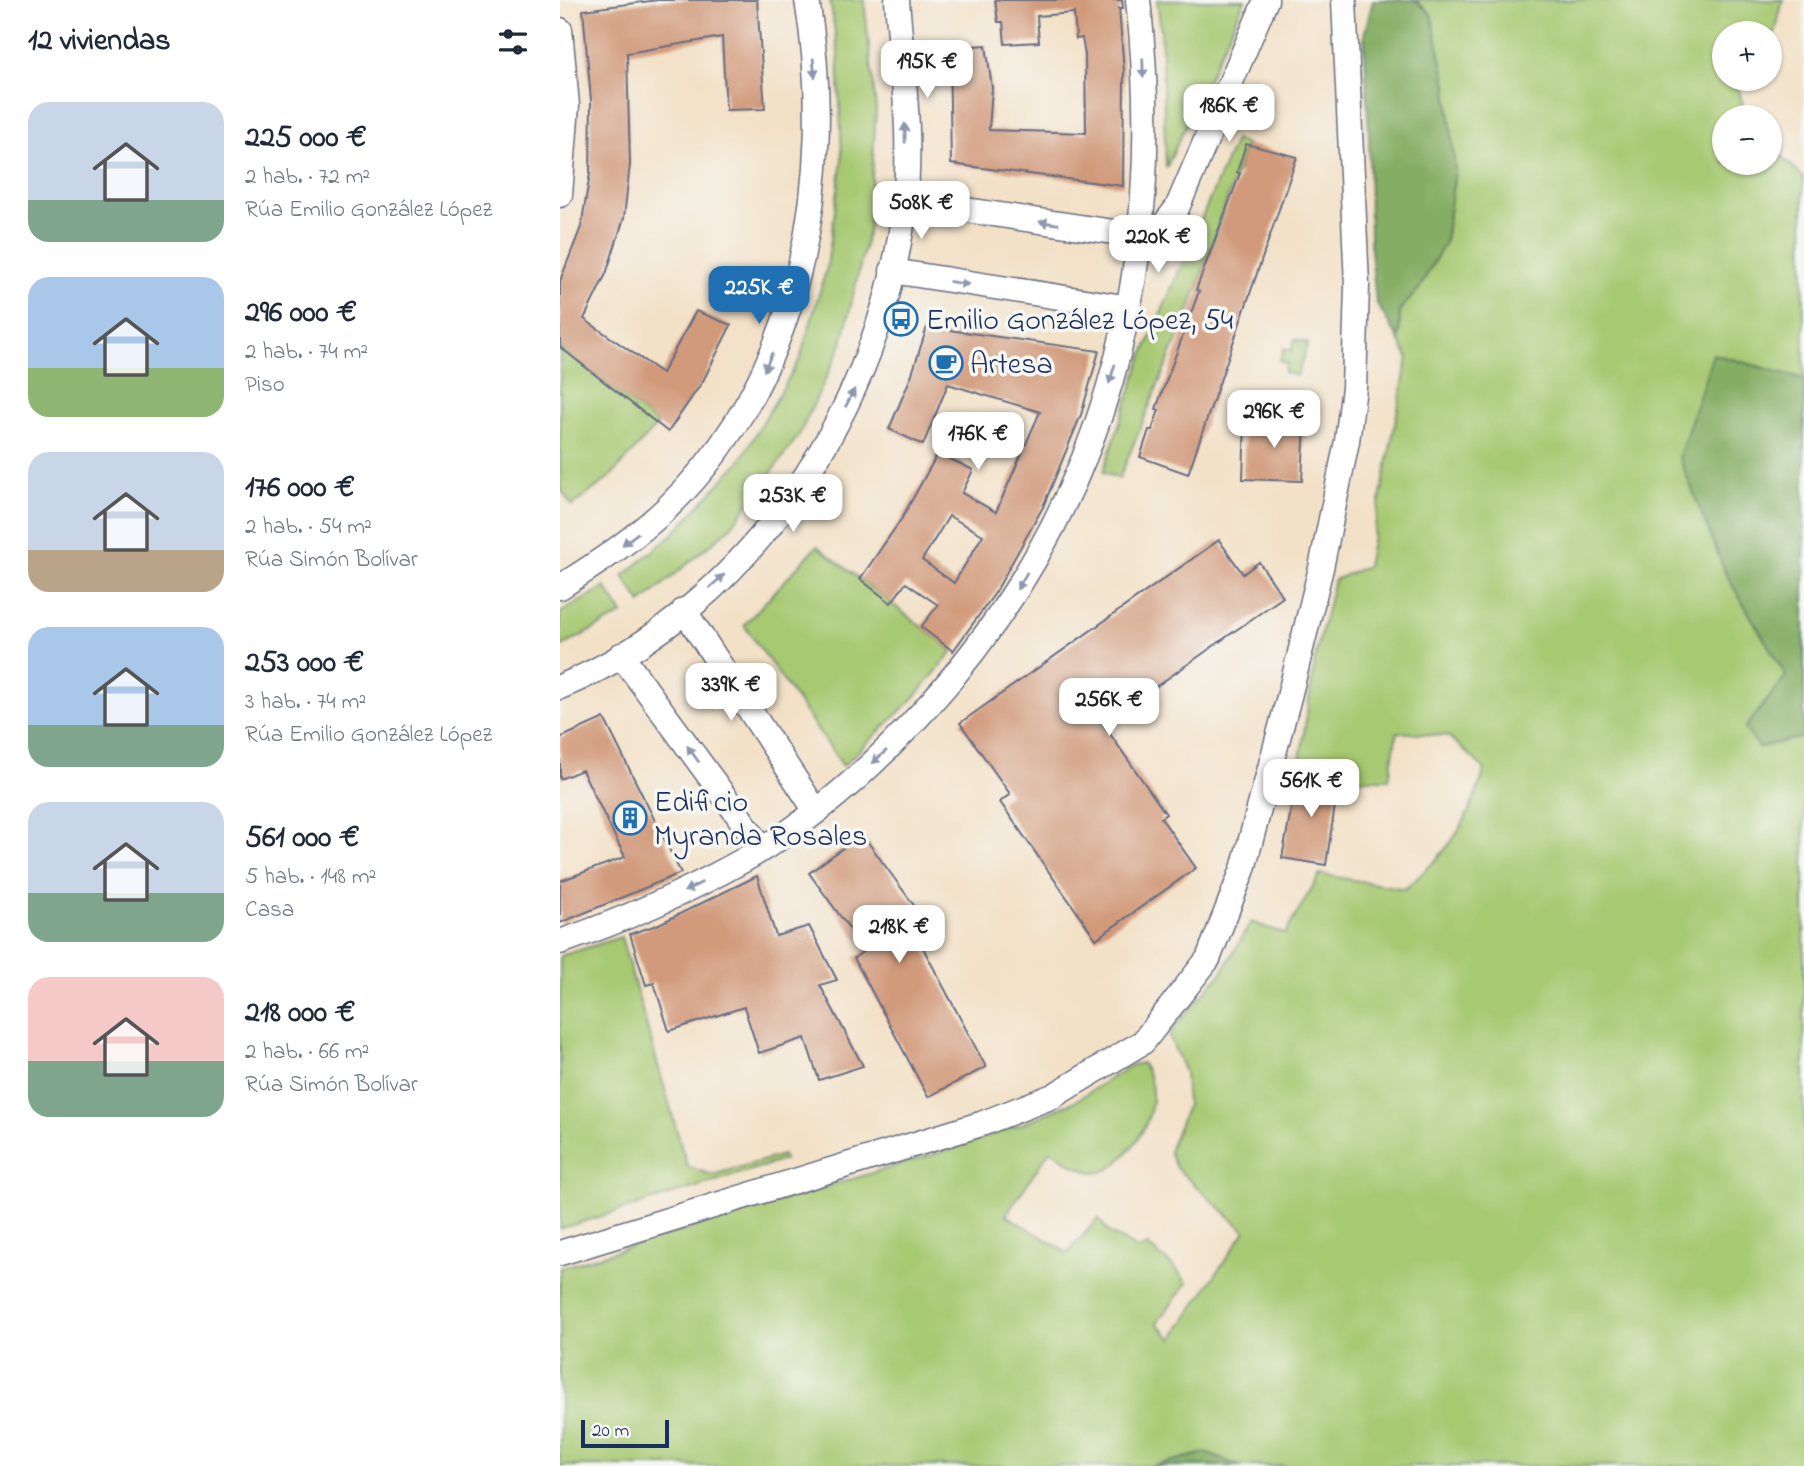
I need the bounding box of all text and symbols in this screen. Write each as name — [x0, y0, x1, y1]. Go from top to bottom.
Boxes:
text: 12 viviendas — [28, 20, 170, 64]
map controls — [1712, 21, 1782, 175]
button: + — [1712, 21, 1782, 91]
icon: filters — [494, 23, 532, 61]
pin: 195K € — [870, 41, 984, 100]
text: 195K € — [897, 46, 957, 79]
one-way arrow — [809, 57, 820, 79]
one-way arrow — [1137, 57, 1149, 79]
pin: 186K € — [1172, 85, 1286, 144]
text: 186K € — [1200, 90, 1259, 123]
button: − — [1712, 105, 1782, 175]
text: 225 000 € — [245, 117, 367, 161]
one-way arrow — [899, 122, 911, 144]
icon: home — [84, 130, 168, 214]
text: 2 hab. · 72 m² — [245, 161, 370, 194]
pin: 508K € — [864, 182, 978, 241]
text: 508K € — [889, 187, 953, 220]
text: Rúa Emilio González López — [245, 194, 492, 227]
pin: 220K € — [1101, 216, 1215, 275]
one-way arrow — [1038, 217, 1060, 228]
text: 220K € — [1125, 221, 1191, 254]
pin: 225K € — [702, 266, 816, 326]
text: 225K € — [725, 272, 793, 305]
one-way arrow — [948, 278, 970, 289]
text: 296 000 € — [245, 292, 357, 336]
bus stop icon: Emilio González López, 54 — [882, 300, 920, 338]
place label: Emilio González López, 54 — [926, 300, 1233, 344]
icon: home — [84, 305, 168, 389]
text: 2 hab. · 74 m² — [245, 336, 368, 369]
cafe icon: Artesa — [927, 344, 965, 382]
place label: Artesa — [970, 344, 1053, 388]
one-way arrow — [762, 351, 773, 372]
one-way arrow — [1107, 363, 1117, 384]
text: Piso — [245, 369, 285, 402]
one-way arrow — [844, 388, 855, 408]
pin: 296K € — [1217, 391, 1331, 450]
text: 296K € — [1243, 396, 1305, 429]
pin: 176K € — [921, 412, 1035, 472]
text: 176K € — [948, 418, 1008, 451]
text: 176 000 € — [245, 467, 355, 511]
pin: 253K € — [736, 475, 850, 534]
icon: home — [84, 480, 168, 564]
text: 253K € — [759, 480, 827, 513]
text: 2 hab. · 54 m² — [245, 511, 372, 544]
one-way arrow — [621, 532, 639, 547]
text: Rúa Simón Bolívar — [245, 544, 418, 577]
one-way arrow — [1016, 572, 1028, 591]
one-way arrow — [708, 573, 726, 589]
text: 253 000 € — [245, 642, 364, 686]
icon: home — [84, 655, 168, 739]
pin: 339K € — [674, 664, 788, 723]
text: 339K € — [702, 669, 760, 702]
pin: 256K € — [1052, 678, 1166, 738]
text: 256K € — [1075, 684, 1143, 717]
text: 3 hab. · 74 m² — [245, 686, 366, 719]
text: Rúa Emilio González López — [245, 719, 492, 752]
one-way arrow — [686, 745, 700, 763]
one-way arrow — [870, 749, 888, 765]
pin: 561K € — [1254, 760, 1368, 819]
text: 561K € — [1279, 765, 1343, 798]
place label: Edificio Myranda Rosales — [654, 782, 867, 860]
building icon: Edificio Myranda Rosales — [611, 799, 649, 837]
text: 561 000 € — [245, 817, 360, 861]
icon: home — [84, 830, 168, 914]
text: 5 hab. · 148 m² — [245, 861, 376, 894]
one-way arrow — [683, 881, 703, 892]
text: Casa — [245, 894, 294, 927]
pin: 218K € — [842, 906, 956, 965]
text: 218K € — [869, 911, 929, 944]
text: 218 000 € — [245, 992, 356, 1036]
icon: home — [84, 1005, 168, 1089]
text: 2 hab. · 66 m² — [245, 1036, 369, 1069]
text: Rúa Simón Bolívar — [245, 1069, 418, 1102]
scale bar — [581, 1417, 668, 1449]
text: 20 m — [592, 1418, 629, 1445]

